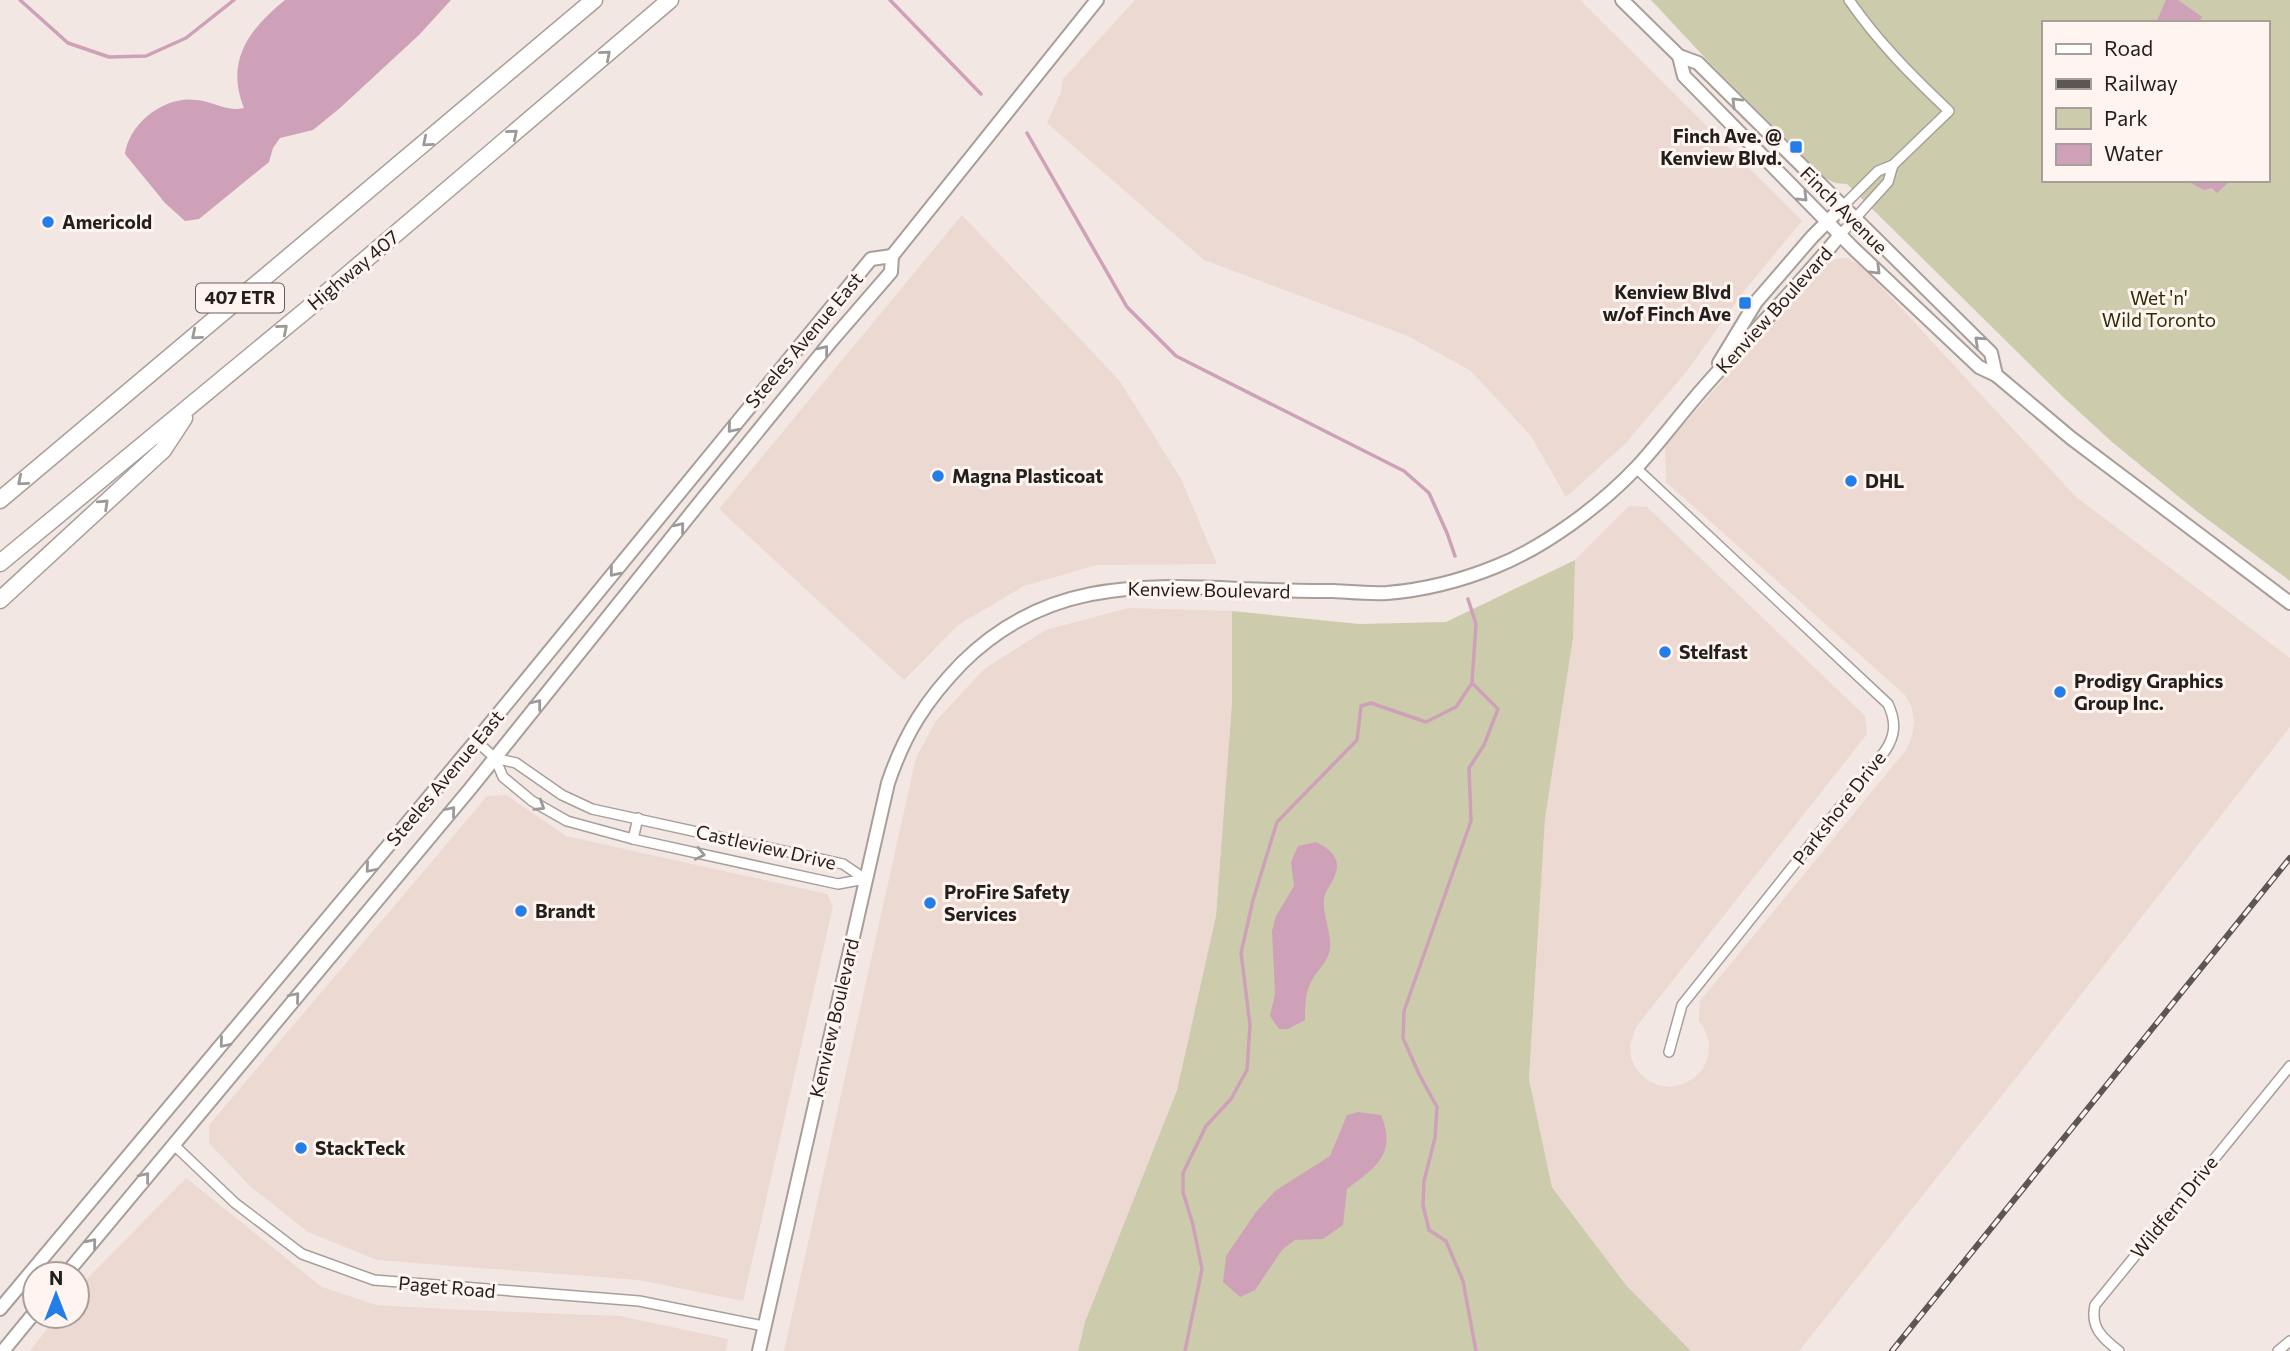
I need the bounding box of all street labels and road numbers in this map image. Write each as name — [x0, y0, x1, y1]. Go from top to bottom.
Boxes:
street label: Finch Avenue — [1796, 161, 1893, 258]
street label: Highway 407 — [302, 225, 403, 314]
street label: Kenview Boulevard — [1711, 242, 1837, 378]
street label: Steeles Avenue East — [740, 267, 867, 412]
road number: 407 ETR — [196, 284, 284, 312]
street label: Kenview Boulevard — [1128, 577, 1290, 602]
street label: Steeles Avenue East — [381, 705, 508, 850]
street label: Parkshore Drive — [1787, 746, 1890, 869]
street label: Castleview Drive — [694, 819, 838, 874]
street label: Kenview Boulevard — [804, 936, 863, 1100]
street label: Wildfern Drive — [2125, 1151, 2222, 1263]
street label: Paget Road — [397, 1271, 497, 1302]

